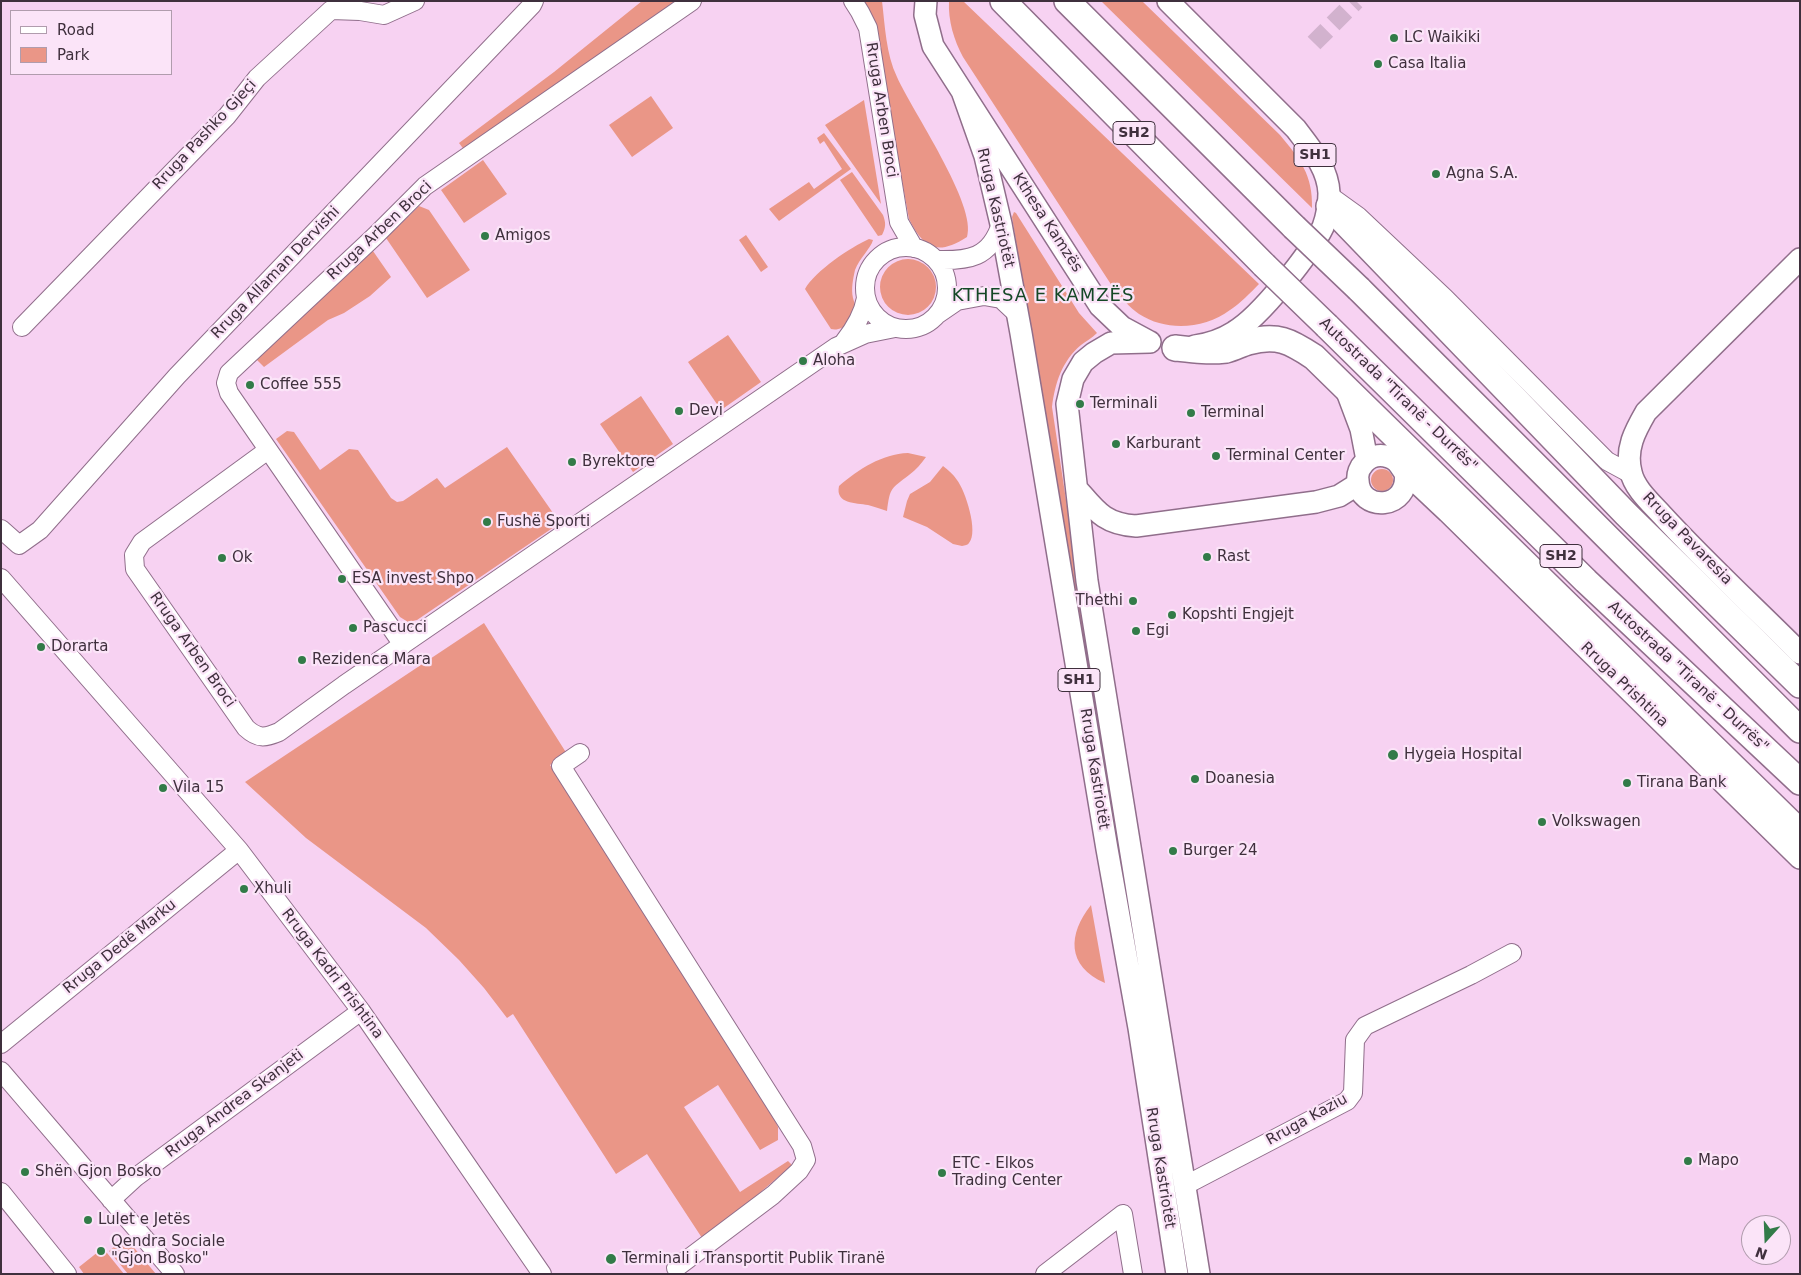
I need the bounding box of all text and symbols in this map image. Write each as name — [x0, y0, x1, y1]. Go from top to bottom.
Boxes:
legend — [10, 10, 172, 75]
text: Road — [57, 21, 95, 39]
place label: LC Waikiki — [1404, 29, 1481, 47]
marker: LC Waikiki — [1388, 32, 1400, 44]
street label: Rruga Arben Broci — [861, 41, 901, 179]
text: Park — [57, 46, 89, 64]
place label: Casa Italia — [1388, 55, 1466, 73]
marker: Casa Italia — [1372, 58, 1384, 70]
street label: Rruga Pashko Gjeçi — [149, 76, 261, 194]
road number: SH2 — [1113, 122, 1155, 144]
road number: SH1 — [1294, 144, 1336, 166]
street label: Rruga Kastriotët — [972, 146, 1018, 270]
place label: Agna S.A. — [1446, 165, 1518, 183]
marker: Agna S.A. — [1430, 168, 1442, 180]
street label: Kthesa Kamzës — [1008, 170, 1086, 276]
street label: Rruga Arben Broci — [324, 178, 436, 284]
street label: Rruga Allaman Dervishi — [208, 203, 344, 343]
place label: Amigos — [495, 227, 551, 245]
marker: Amigos — [479, 230, 491, 242]
district label: KTHESA E KAMZËS — [950, 285, 1136, 307]
street label: Autostrada "Tiranë - Durrës" — [1315, 315, 1481, 475]
place label: Aloha — [813, 352, 855, 370]
marker: Aloha — [797, 355, 809, 367]
place label: Coffee 555 — [260, 376, 342, 394]
marker: Coffee 555 — [244, 379, 256, 391]
place label: Terminali — [1090, 395, 1158, 413]
marker: Terminali — [1074, 398, 1086, 410]
place label: Devi — [689, 402, 723, 420]
place label: Terminal — [1201, 404, 1264, 422]
marker: Devi — [673, 405, 685, 417]
marker: Terminal — [1185, 407, 1197, 419]
place label: Karburant — [1126, 435, 1201, 453]
marker: Karburant — [1110, 438, 1122, 450]
place label: Terminal Center — [1226, 447, 1345, 465]
marker: Terminal Center — [1210, 450, 1222, 462]
place label: Byrektore — [582, 453, 655, 471]
marker: Byrektore — [566, 456, 578, 468]
street label: Rruga Pavaresia — [1638, 489, 1736, 589]
place label: Fushë Sporti — [497, 513, 590, 531]
marker: Fushë Sporti — [481, 516, 493, 528]
road number: SH2 — [1540, 544, 1582, 568]
place label: Rast — [1217, 548, 1250, 566]
place label: Ok — [232, 549, 252, 567]
marker: Rast — [1201, 551, 1213, 563]
marker: Ok — [216, 552, 228, 564]
place label: ESA invest Shpo — [352, 570, 474, 588]
marker: ESA invest Shpo — [336, 573, 348, 585]
street label: Rruga Arben Broci — [145, 589, 239, 711]
place label: Thethi — [1076, 592, 1123, 610]
marker: Thethi — [1127, 595, 1139, 607]
street label: Autostrada "Tiranë - Durrës" — [1604, 598, 1772, 756]
place label: Kopshti Engjejt — [1182, 606, 1294, 624]
marker: Kopshti Engjejt — [1166, 609, 1178, 621]
place label: Pascucci — [363, 619, 427, 637]
marker: Pascucci — [347, 622, 359, 634]
place label: Egi — [1146, 622, 1169, 640]
marker: Egi — [1130, 625, 1142, 637]
place label: Dorarta — [51, 638, 108, 656]
street label: Rruga Prishtina — [1576, 639, 1672, 731]
marker: Dorarta — [35, 641, 47, 653]
place label: Rezidenca Mara — [312, 651, 431, 669]
marker: Rezidenca Mara — [296, 654, 308, 666]
road number: SH1 — [1058, 668, 1100, 692]
street label: Rruga Kastriotët — [1076, 707, 1112, 831]
place label: Hygeia Hospital — [1404, 746, 1522, 764]
marker: Hygeia Hospital — [1386, 748, 1400, 762]
place label: Doanesia — [1205, 770, 1275, 788]
marker: Doanesia — [1189, 773, 1201, 785]
place label: Tirana Bank — [1637, 774, 1726, 792]
marker: Tirana Bank — [1621, 777, 1633, 789]
place label: Vila 15 — [173, 779, 224, 797]
marker: Vila 15 — [157, 782, 169, 794]
place label: Volkswagen — [1552, 813, 1641, 831]
marker: Volkswagen — [1536, 816, 1548, 828]
place label: Burger 24 — [1183, 842, 1257, 860]
marker: Burger 24 — [1167, 845, 1179, 857]
place label: Xhuli — [254, 880, 292, 898]
marker: Xhuli — [238, 883, 250, 895]
street label: Rruga Dedë Marku — [60, 896, 180, 998]
street label: Rruga Kadri Prishtina — [277, 905, 387, 1043]
street label: Rruga Andrea Skanjeti — [163, 1046, 307, 1162]
street label: Rruga Kaziu — [1263, 1090, 1351, 1150]
street label: Rruga Kastriotët — [1142, 1106, 1178, 1230]
place label: Mapo — [1698, 1152, 1739, 1170]
place label: ETC - Elkos Trading Center — [952, 1155, 1062, 1190]
marker: Mapo — [1682, 1155, 1694, 1167]
place label: Shën Gjon Bosko — [35, 1163, 161, 1181]
marker: Shën Gjon Bosko — [19, 1166, 31, 1178]
marker: ETC - Elkos Trading Center — [936, 1167, 948, 1179]
place label: Lulet e Jetës — [98, 1211, 190, 1229]
marker: Lulet e Jetës — [82, 1214, 94, 1226]
north arrow — [1741, 1215, 1791, 1265]
place label: Qendra Sociale "Gjon Bosko" — [111, 1233, 225, 1268]
text: N — [1753, 1244, 1769, 1263]
marker: Qendra Sociale "Gjon Bosko" — [95, 1245, 107, 1257]
place label: Terminali i Transportit Publik Tiranë — [622, 1250, 885, 1268]
marker: Terminali i Transportit Publik Tiranë — [604, 1252, 618, 1266]

